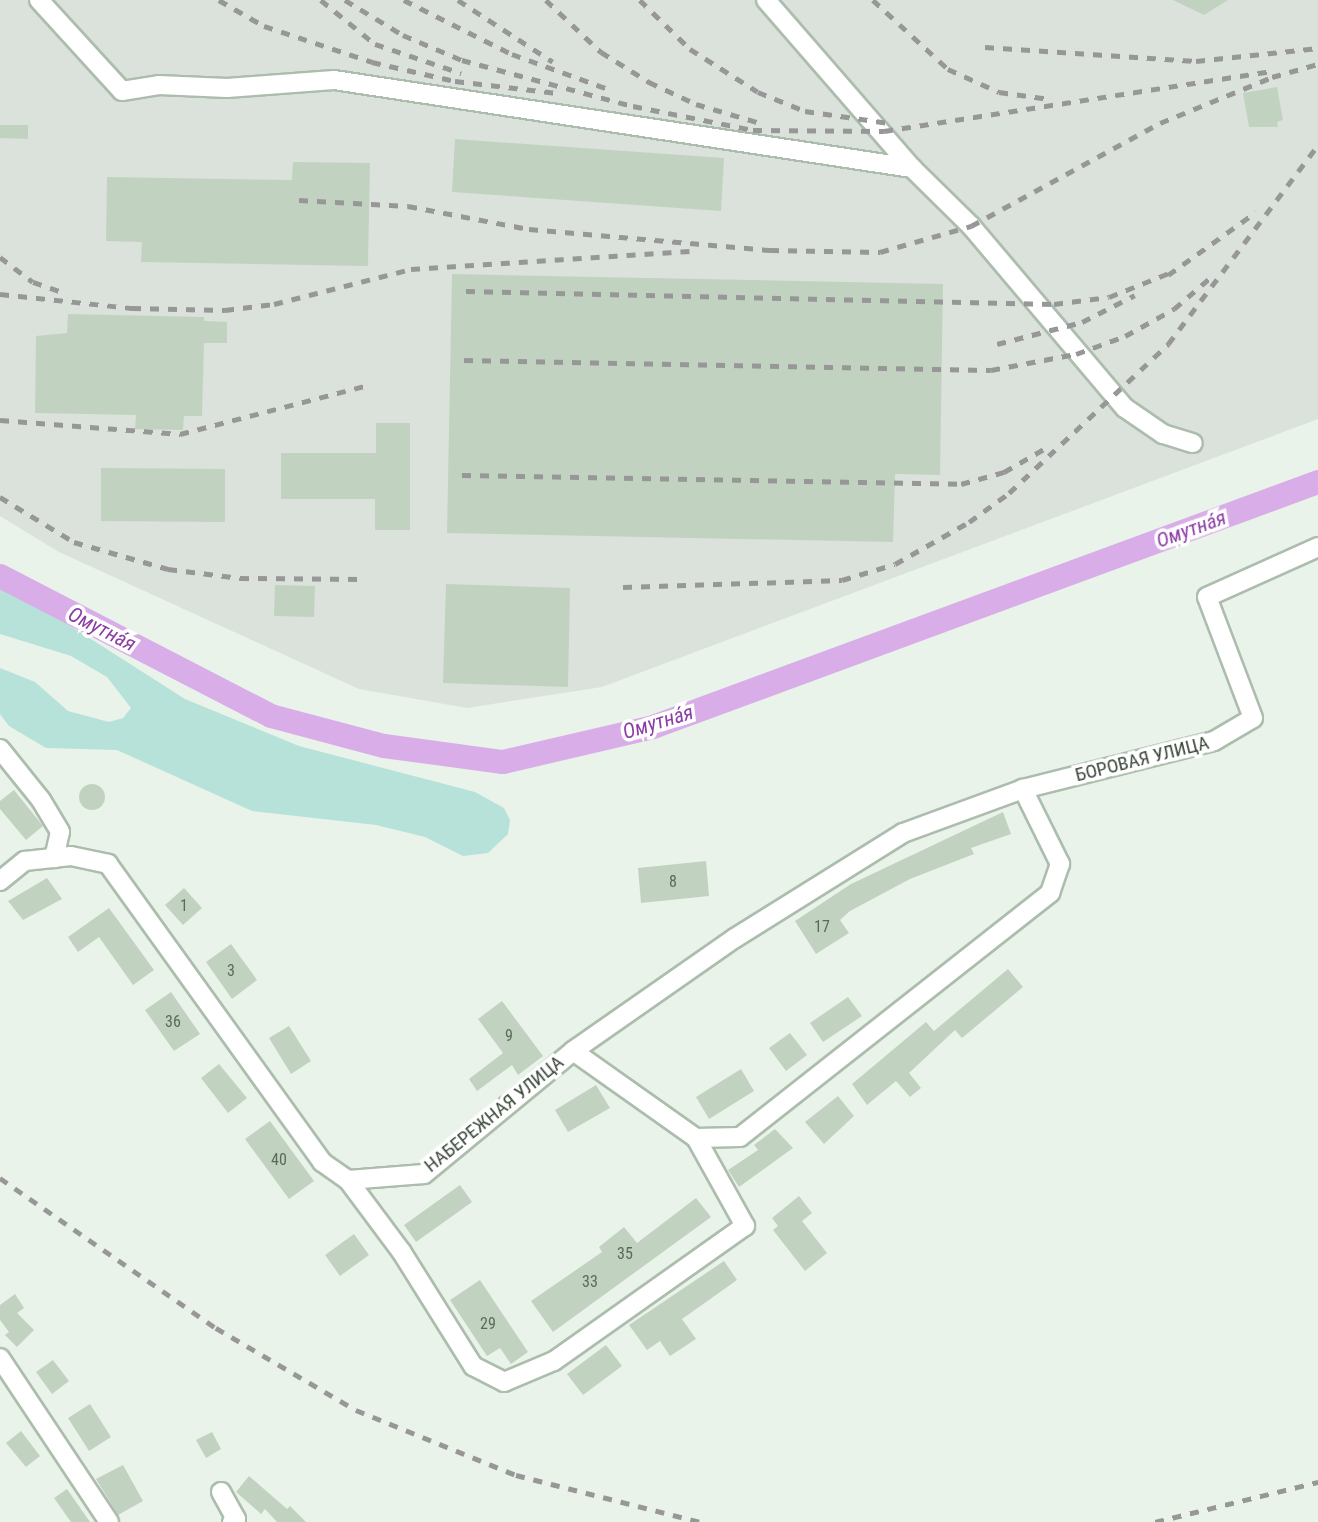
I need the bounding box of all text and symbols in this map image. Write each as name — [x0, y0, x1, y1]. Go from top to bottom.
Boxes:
water label: Омутна́я — [1153, 505, 1229, 553]
water label: Омутна́я — [64, 601, 140, 657]
water label: Омутна́я — [620, 699, 696, 745]
street label: БОРОВАЯ УЛИЦА — [1073, 731, 1211, 787]
house number: 8 — [669, 872, 677, 892]
house number: 1 — [180, 896, 188, 916]
house number: 17 — [814, 917, 830, 937]
house number: 3 — [227, 961, 235, 981]
house number: 36 — [165, 1012, 181, 1032]
house number: 9 — [505, 1026, 513, 1046]
street label: НАБЕРЕЖНАЯ УЛИЦА — [420, 1051, 568, 1177]
house number: 40 — [271, 1150, 287, 1170]
house number: 35 — [617, 1244, 633, 1264]
house number: 33 — [582, 1272, 598, 1292]
house number: 29 — [480, 1314, 496, 1334]

